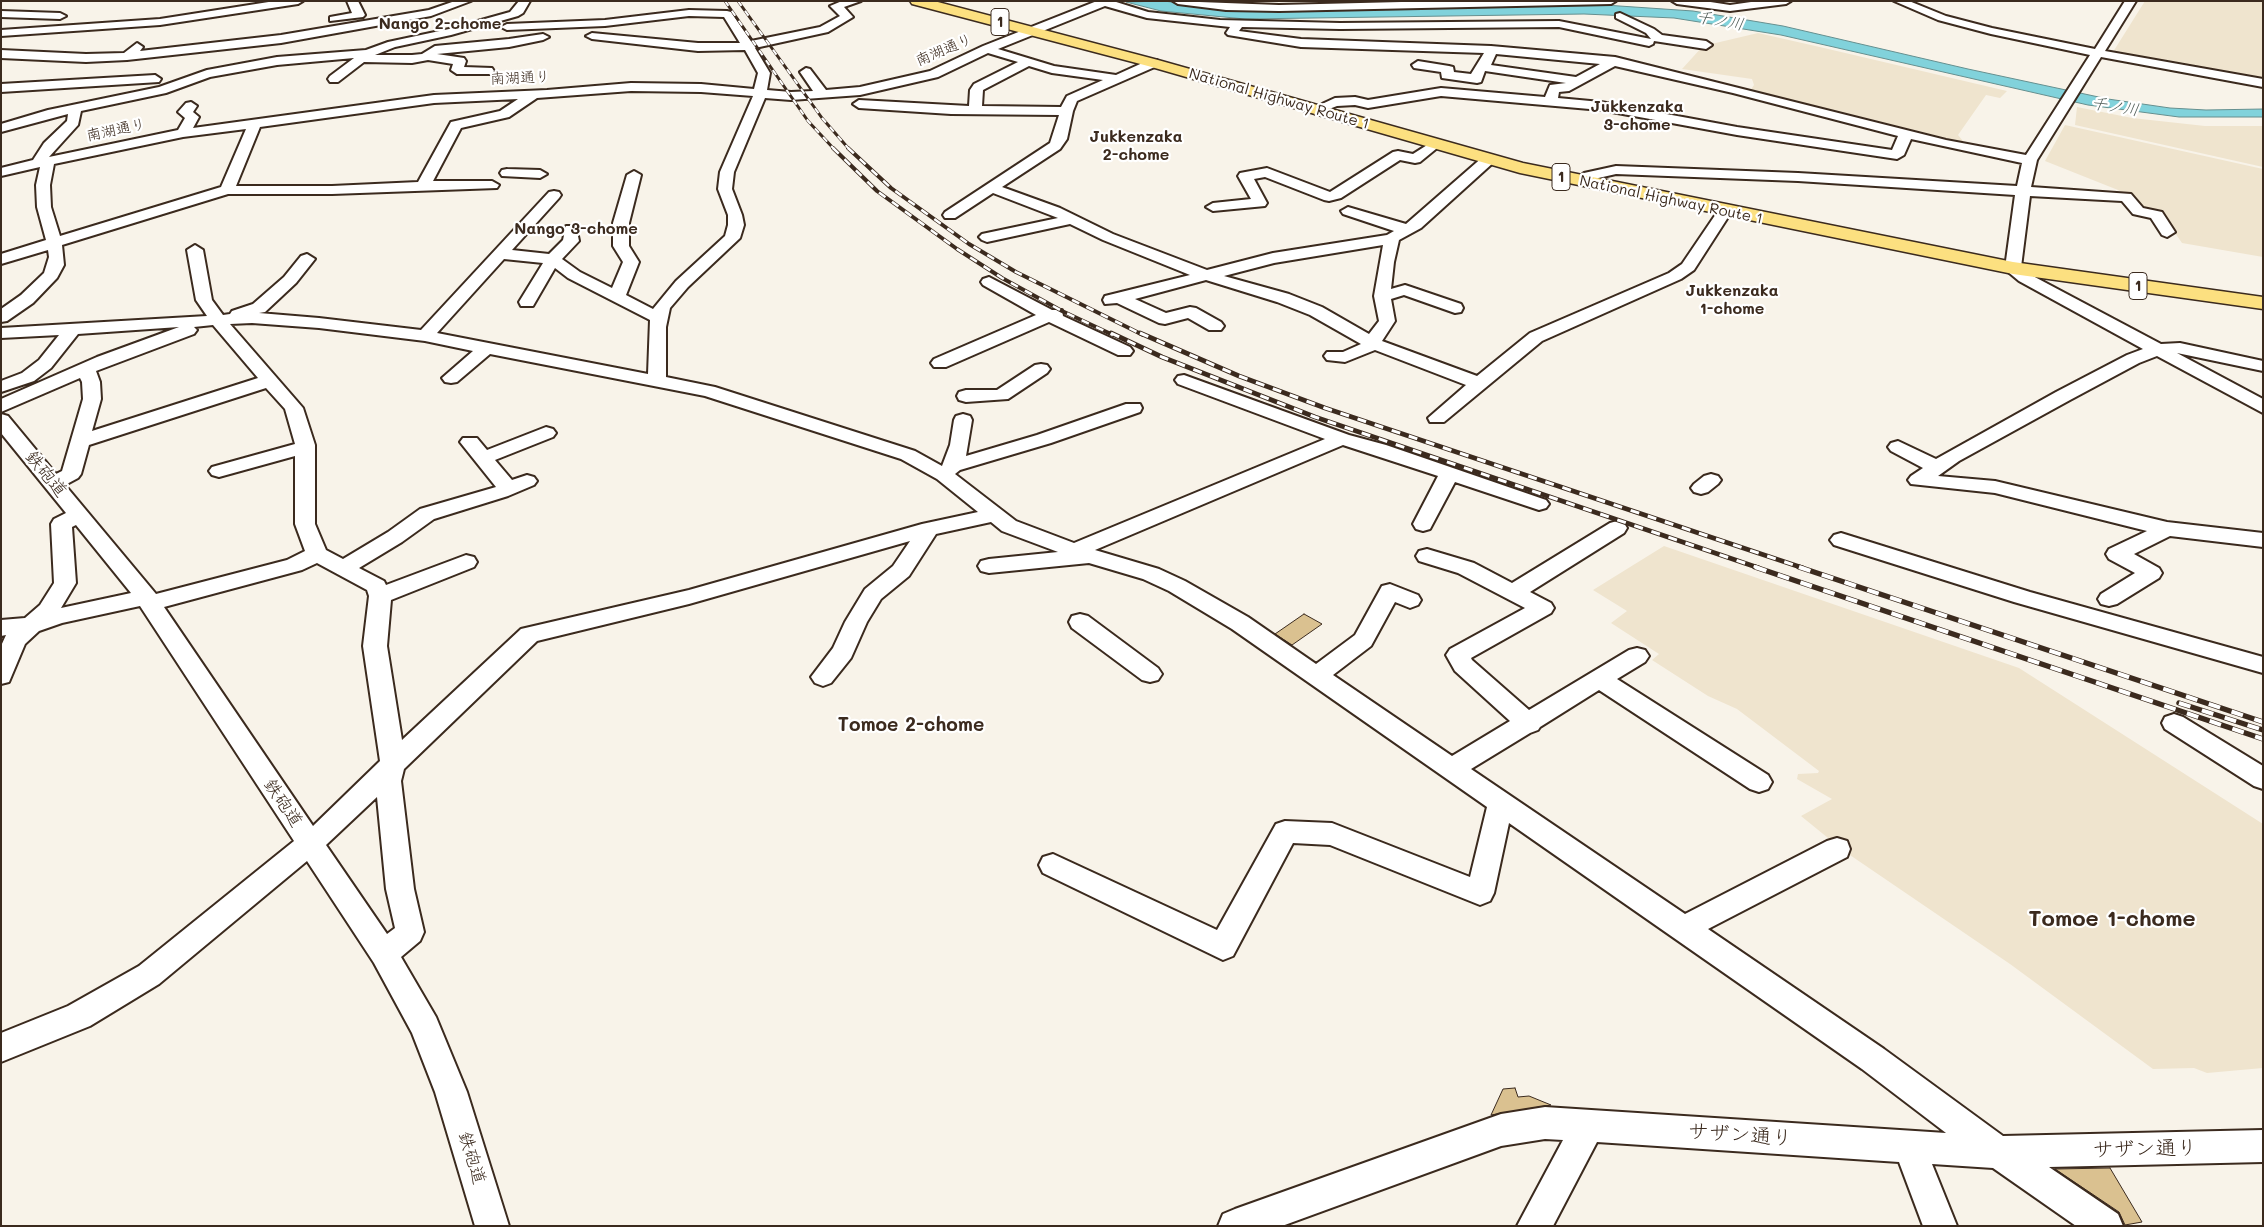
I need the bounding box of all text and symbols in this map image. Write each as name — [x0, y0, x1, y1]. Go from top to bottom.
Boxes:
water label: 千ノ川 — [1695, 7, 1745, 35]
road number: 1 — [991, 8, 1009, 36]
district label: Nango 2-chome — [379, 14, 501, 34]
street label: 南湖通り — [913, 30, 975, 70]
street label: National Highway Route 1 — [1187, 65, 1371, 133]
street label: 南湖通り — [490, 68, 550, 88]
water label: 千ノ川 — [2090, 94, 2140, 120]
district label: Jukkenzaka 3-chome — [1591, 97, 1683, 135]
street label: 南湖通り — [85, 115, 147, 145]
district label: Jukkenzaka 2-chome — [1090, 127, 1182, 165]
road number: 1 — [1552, 163, 1570, 190]
street label: National Highway Route 1 — [1578, 172, 1764, 228]
district label: Nango 3-chome — [514, 219, 638, 239]
road number: 1 — [2129, 272, 2147, 300]
district label: Jukkenzaka 1-chome — [1686, 281, 1778, 319]
street label: 鉄砲道 — [20, 446, 72, 502]
district label: Tomoe 2-chome — [838, 714, 984, 736]
street label: 鉄砲道 — [259, 775, 307, 831]
district label: Tomoe 1-chome — [2028, 906, 2196, 932]
street label: サザン通り — [1687, 1119, 1793, 1151]
street label: 鉄砲道 — [454, 1129, 490, 1187]
street label: サザン通り — [2092, 1135, 2198, 1163]

